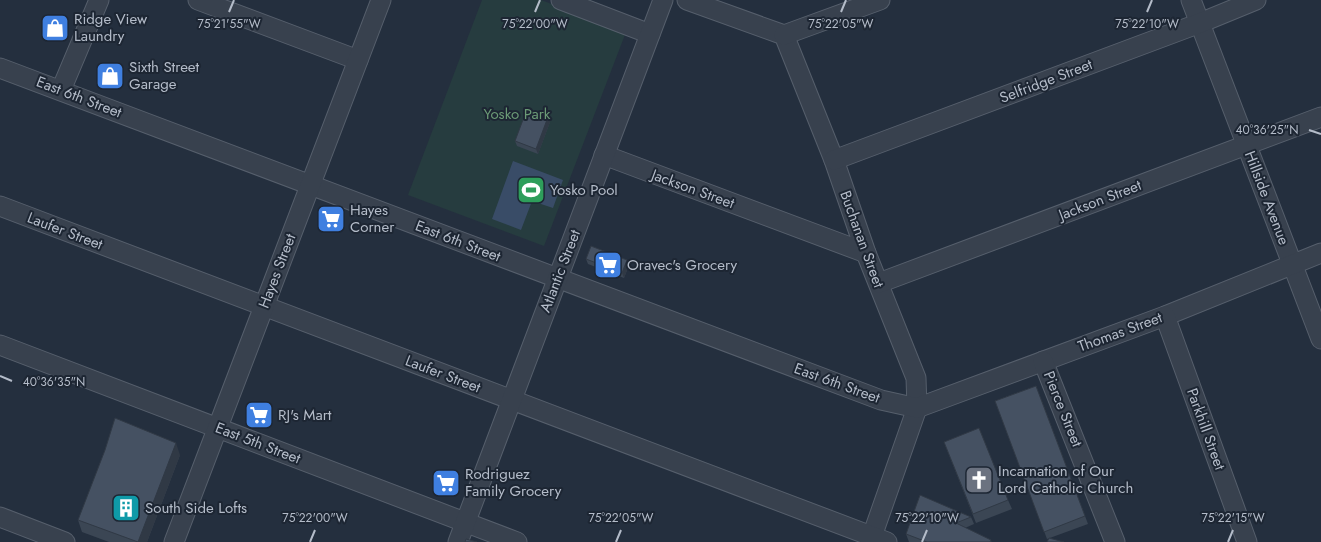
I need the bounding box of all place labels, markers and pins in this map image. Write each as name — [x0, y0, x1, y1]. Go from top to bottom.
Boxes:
place label: Ridge View Laundry — [74, 8, 148, 47]
shop icon: Ridge View Laundry — [40, 13, 70, 43]
place label: Sixth Street Garage — [129, 56, 200, 95]
shop icon: Sixth Street Garage — [95, 61, 125, 91]
sports icon: Yosko Pool — [516, 175, 546, 205]
place label: Yosko Pool — [550, 179, 618, 201]
place label: Hayes Corner — [350, 199, 395, 238]
supermarket icon: Hayes Corner — [316, 204, 346, 234]
supermarket icon: Oravec's Grocery — [593, 250, 623, 280]
place label: Oravec's Grocery — [627, 254, 738, 276]
supermarket icon: RJ's Mart — [244, 400, 274, 430]
place label: RJ's Mart — [278, 404, 332, 426]
place label: Incarnation of Our Lord Catholic Church — [998, 460, 1133, 499]
place label: Rodriguez Family Grocery — [465, 463, 562, 502]
church icon: Incarnation of Our Lord Catholic Church — [964, 465, 994, 495]
supermarket icon: Rodriguez Family Grocery — [431, 468, 461, 498]
building icon: South Side Lofts — [111, 493, 141, 523]
place label: South Side Lofts — [145, 497, 247, 519]

